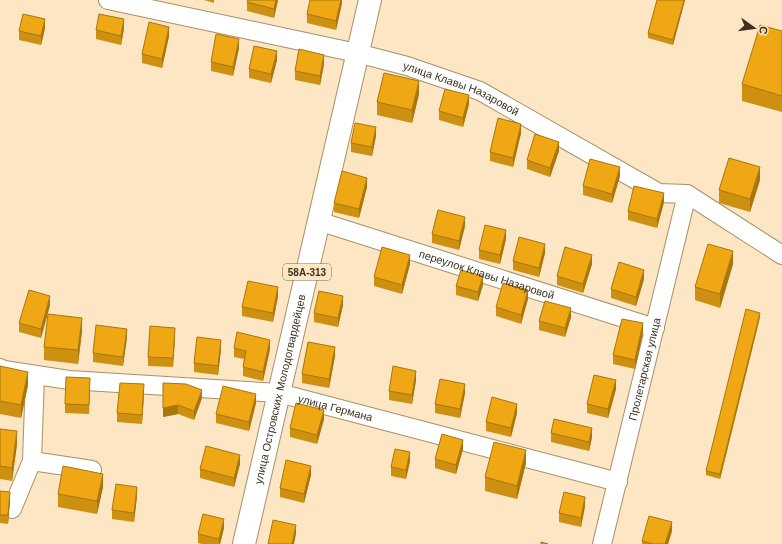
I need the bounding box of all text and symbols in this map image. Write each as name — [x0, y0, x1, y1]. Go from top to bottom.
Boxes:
north arrow — [734, 8, 774, 48]
text: С — [757, 25, 770, 36]
street label: улица Клавы Назаровой — [402, 59, 521, 118]
street label: переулок Клавы Назаровой — [418, 247, 556, 302]
road number: 58А-313 — [283, 264, 331, 280]
street label: улица Островских Молодогвардейцев — [252, 293, 308, 485]
street label: Пролетарская улица — [626, 316, 663, 422]
street label: улица Германа — [297, 392, 375, 424]

